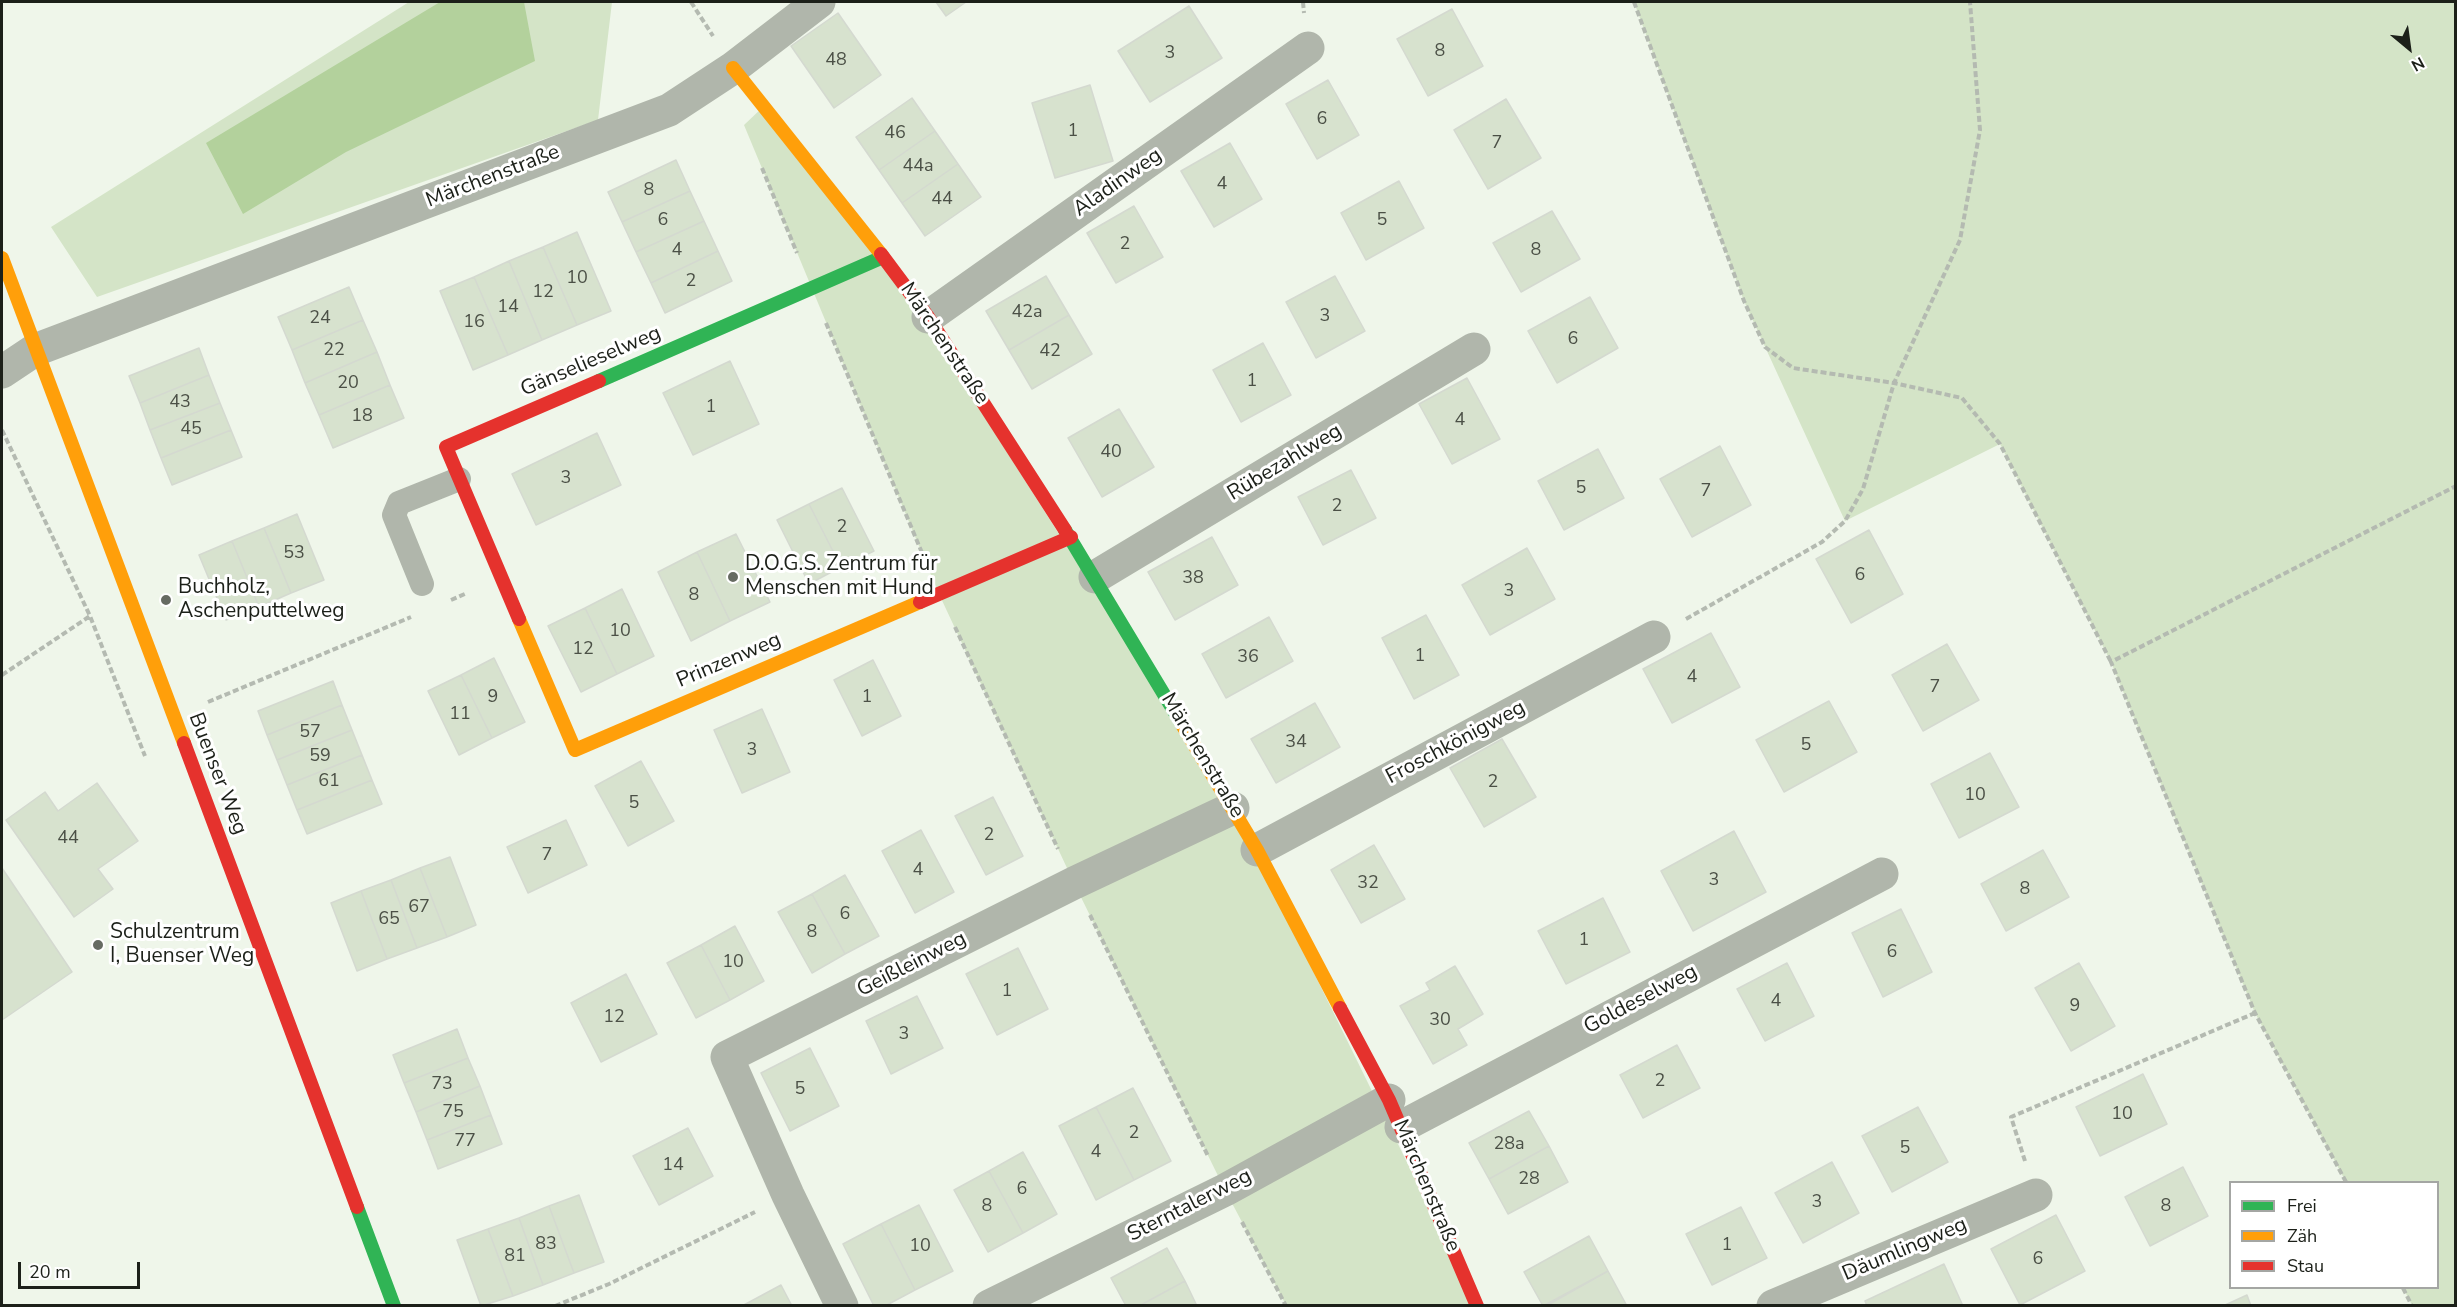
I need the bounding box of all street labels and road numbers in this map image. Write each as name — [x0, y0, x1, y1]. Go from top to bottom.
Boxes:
street label: Märchenstraße — [423, 140, 563, 214]
street label: Aladinweg — [1069, 143, 1167, 223]
street label: Märchenstraße — [894, 278, 994, 410]
street label: Gänselieselweg — [517, 321, 665, 403]
street label: Rübezahlweg — [1223, 419, 1347, 507]
street label: Prinzenweg — [673, 628, 785, 694]
street label: Märchenstraße — [1155, 689, 1249, 823]
street label: Froschkönigweg — [1382, 696, 1530, 790]
street label: Buenser Weg — [182, 709, 252, 839]
street label: Geißleinweg — [853, 927, 971, 1003]
street label: Goldeselweg — [1580, 960, 1702, 1040]
street label: Märchenstraße — [1387, 1116, 1465, 1256]
street label: Sterntalerweg — [1124, 1164, 1256, 1248]
street label: Däumlingweg — [1839, 1212, 1971, 1288]

